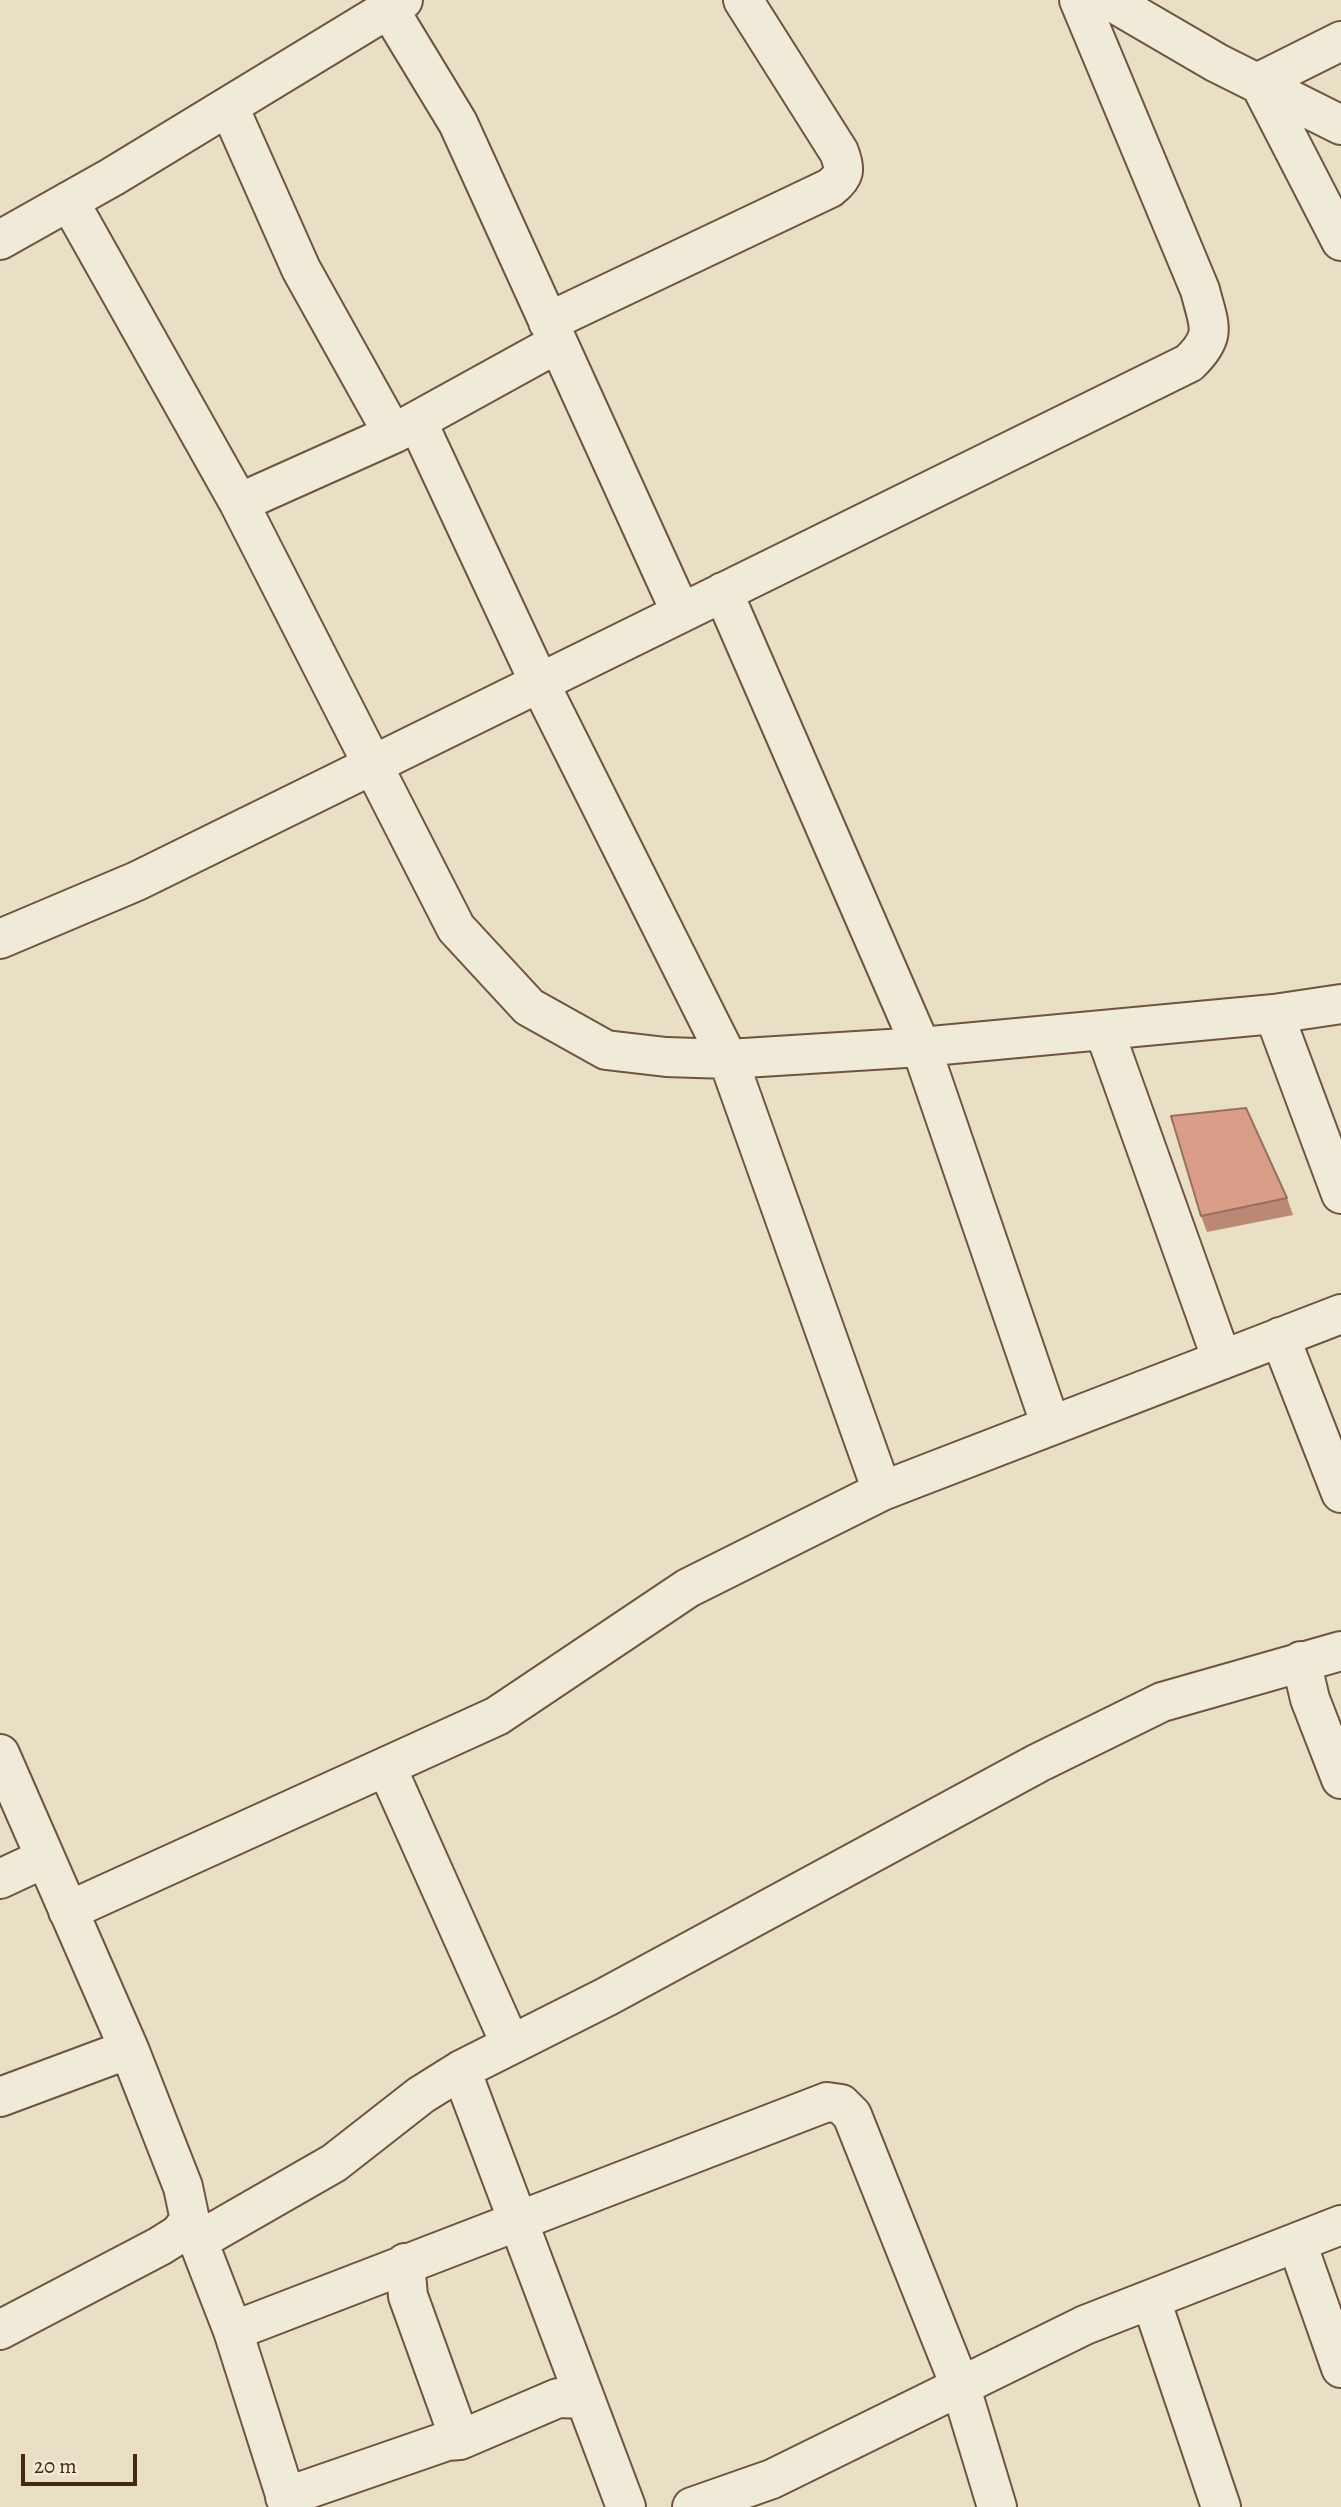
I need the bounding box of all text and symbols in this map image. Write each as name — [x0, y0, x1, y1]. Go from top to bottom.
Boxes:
scale bar — [24, 2440, 140, 2484]
text: 20 m — [34, 2452, 77, 2480]

